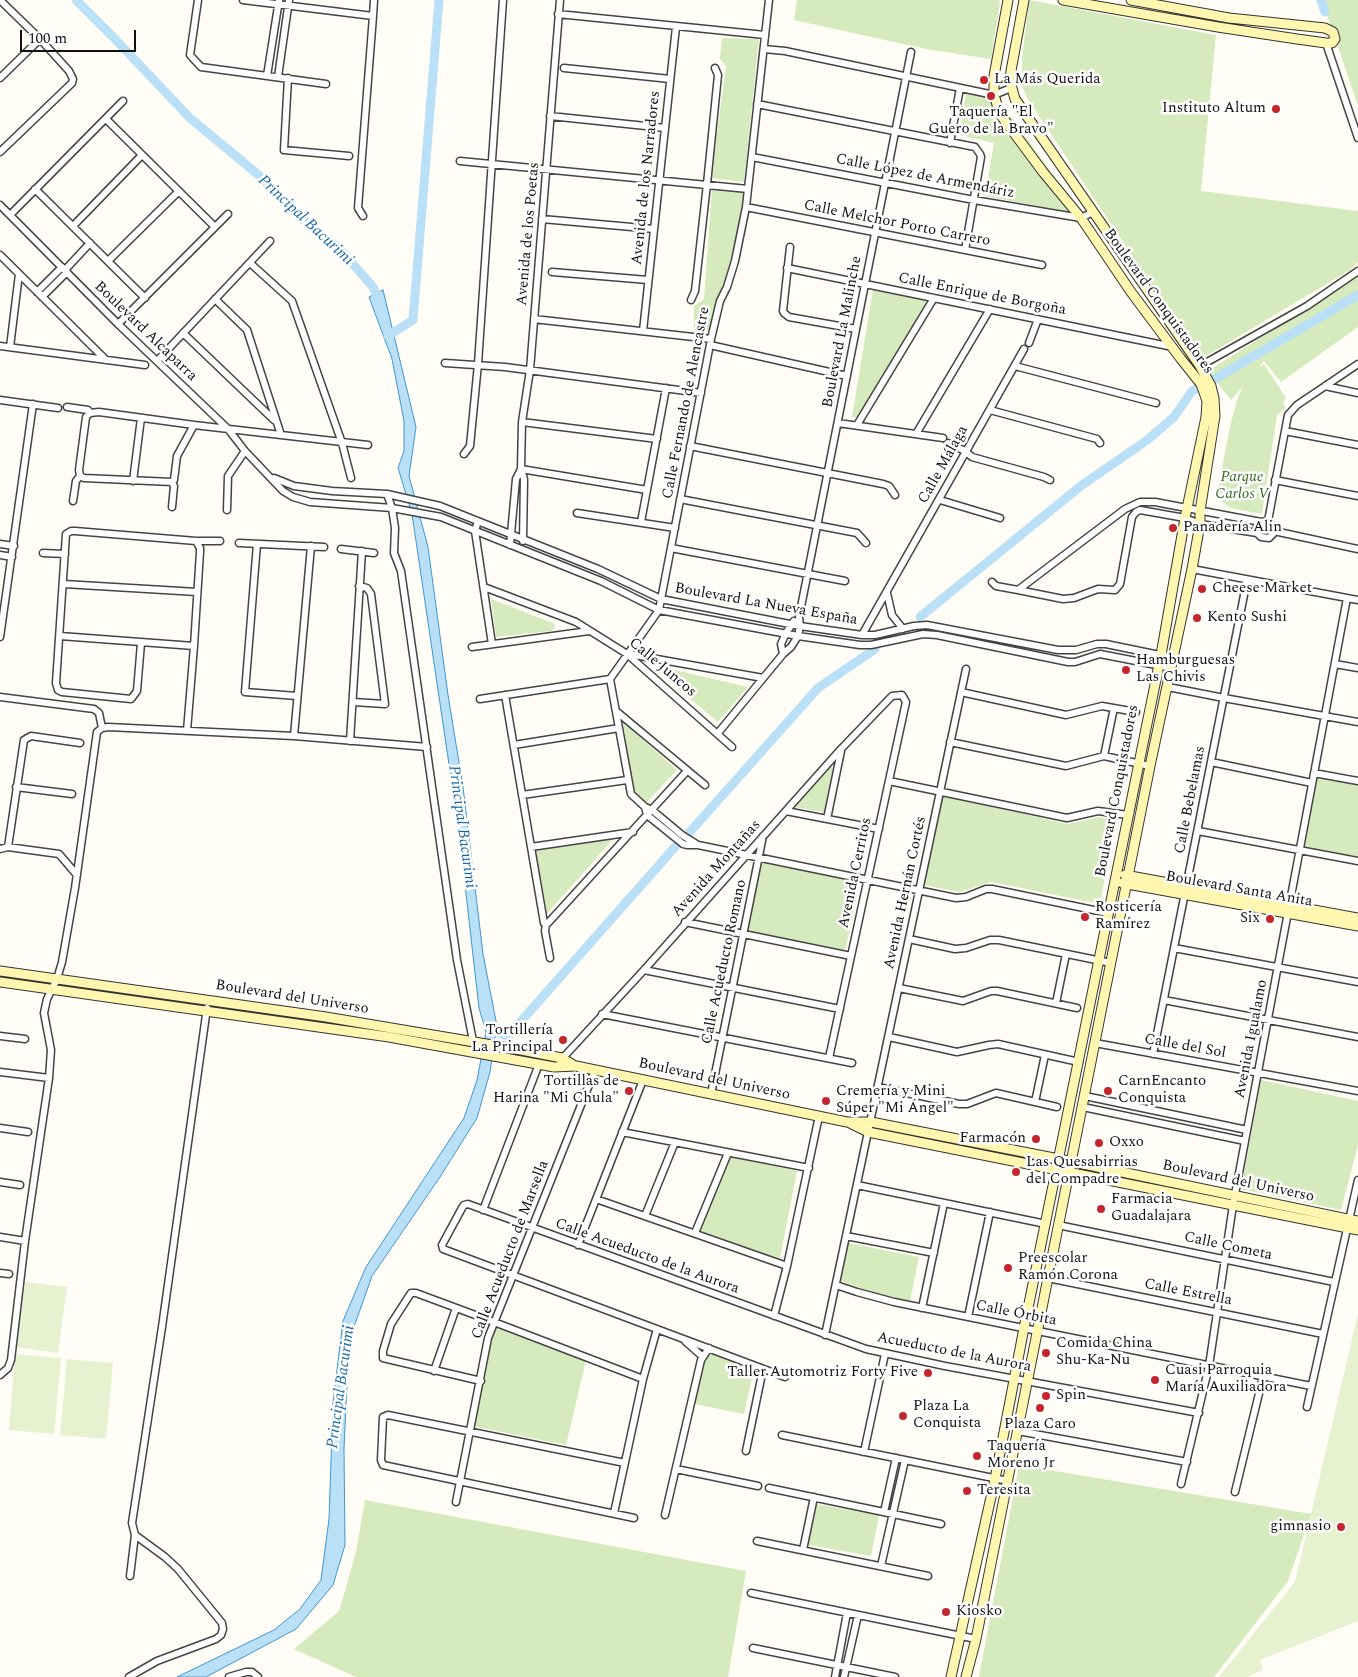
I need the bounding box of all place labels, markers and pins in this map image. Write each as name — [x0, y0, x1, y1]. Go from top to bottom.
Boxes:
place label: La Más Querida — [994, 71, 1101, 89]
marker: La Más Querida — [978, 74, 990, 86]
marker: Taquería "El Guero de la Bravo" — [985, 90, 997, 102]
place label: Instituto Altum — [1162, 100, 1266, 118]
marker: Instituto Altum — [1270, 103, 1282, 115]
place label: Taquería "El Guero de la Bravo" — [928, 104, 1054, 139]
place label: Panadería Alin — [1183, 519, 1282, 537]
marker: Panadería Alin — [1167, 522, 1179, 534]
place label: Cheese Market — [1212, 580, 1312, 598]
marker: Cheese Market — [1196, 583, 1208, 595]
place label: Kento Sushi — [1207, 609, 1287, 627]
marker: Kento Sushi — [1191, 612, 1203, 624]
place label: Hamburguesas Las Chivis — [1136, 652, 1235, 687]
marker: Hamburguesas Las Chivis — [1120, 664, 1132, 676]
place label: Rosticería Ramírez — [1095, 899, 1162, 934]
place label: Six — [1240, 910, 1260, 928]
marker: Rosticería Ramírez — [1079, 911, 1091, 923]
marker: Six — [1264, 913, 1276, 925]
place label: Tortillería La Principal — [472, 1022, 553, 1057]
marker: Tortillería La Principal — [557, 1034, 569, 1046]
place label: Tortillas de Harina "Mi Chula" — [493, 1073, 619, 1108]
place label: CarnEncanto Conquista — [1118, 1073, 1206, 1108]
place label: Cremería y Mini Súper "Mi Ángel" — [836, 1083, 954, 1118]
marker: Tortillas de Harina "Mi Chula" — [623, 1085, 635, 1097]
marker: CarnEncanto Conquista — [1102, 1085, 1114, 1097]
marker: Cremería y Mini Súper "Mi Ángel" — [820, 1095, 832, 1107]
place label: Farmacón — [960, 1130, 1026, 1148]
marker: Farmacón — [1030, 1133, 1042, 1145]
place label: Oxxo — [1109, 1134, 1144, 1152]
marker: Oxxo — [1093, 1137, 1105, 1149]
place label: Las Quesabirrias del Compadre — [1026, 1154, 1138, 1189]
marker: Las Quesabirrias del Compadre — [1010, 1166, 1022, 1178]
place label: Farmacia Guadalajara — [1111, 1191, 1191, 1226]
marker: Farmacia Guadalajara — [1095, 1203, 1107, 1215]
place label: Preescolar Ramón Corona — [1018, 1250, 1118, 1285]
marker: Preescolar Ramón Corona — [1002, 1262, 1014, 1274]
place label: Comida China Shu-Ka-Nu — [1056, 1335, 1152, 1370]
marker: Comida China Shu-Ka-Nu — [1040, 1347, 1052, 1359]
place label: Cuasi Parroquia María Auxiliadora — [1165, 1362, 1286, 1397]
place label: Taller Automotriz Forty Five — [727, 1364, 918, 1382]
marker: Taller Automotriz Forty Five — [922, 1367, 934, 1379]
marker: Cuasi Parroquia María Auxiliadora — [1149, 1374, 1161, 1386]
place label: Spin — [1056, 1387, 1086, 1405]
marker: Spin — [1040, 1390, 1052, 1402]
place label: Plaza La Conquista — [913, 1398, 981, 1433]
marker: Plaza Caro — [1034, 1402, 1046, 1414]
marker: Plaza La Conquista — [897, 1410, 909, 1422]
place label: Plaza Caro — [1004, 1416, 1076, 1434]
place label: Taquería Moreno Jr — [987, 1438, 1055, 1473]
marker: Taquería Moreno Jr — [971, 1450, 983, 1462]
place label: Teresita — [977, 1482, 1031, 1500]
marker: Teresita — [961, 1485, 973, 1497]
place label: gimnasio — [1270, 1518, 1331, 1536]
marker: gimnasio — [1335, 1521, 1347, 1533]
place label: Kiosko — [956, 1603, 1002, 1621]
marker: Kiosko — [940, 1606, 952, 1618]

